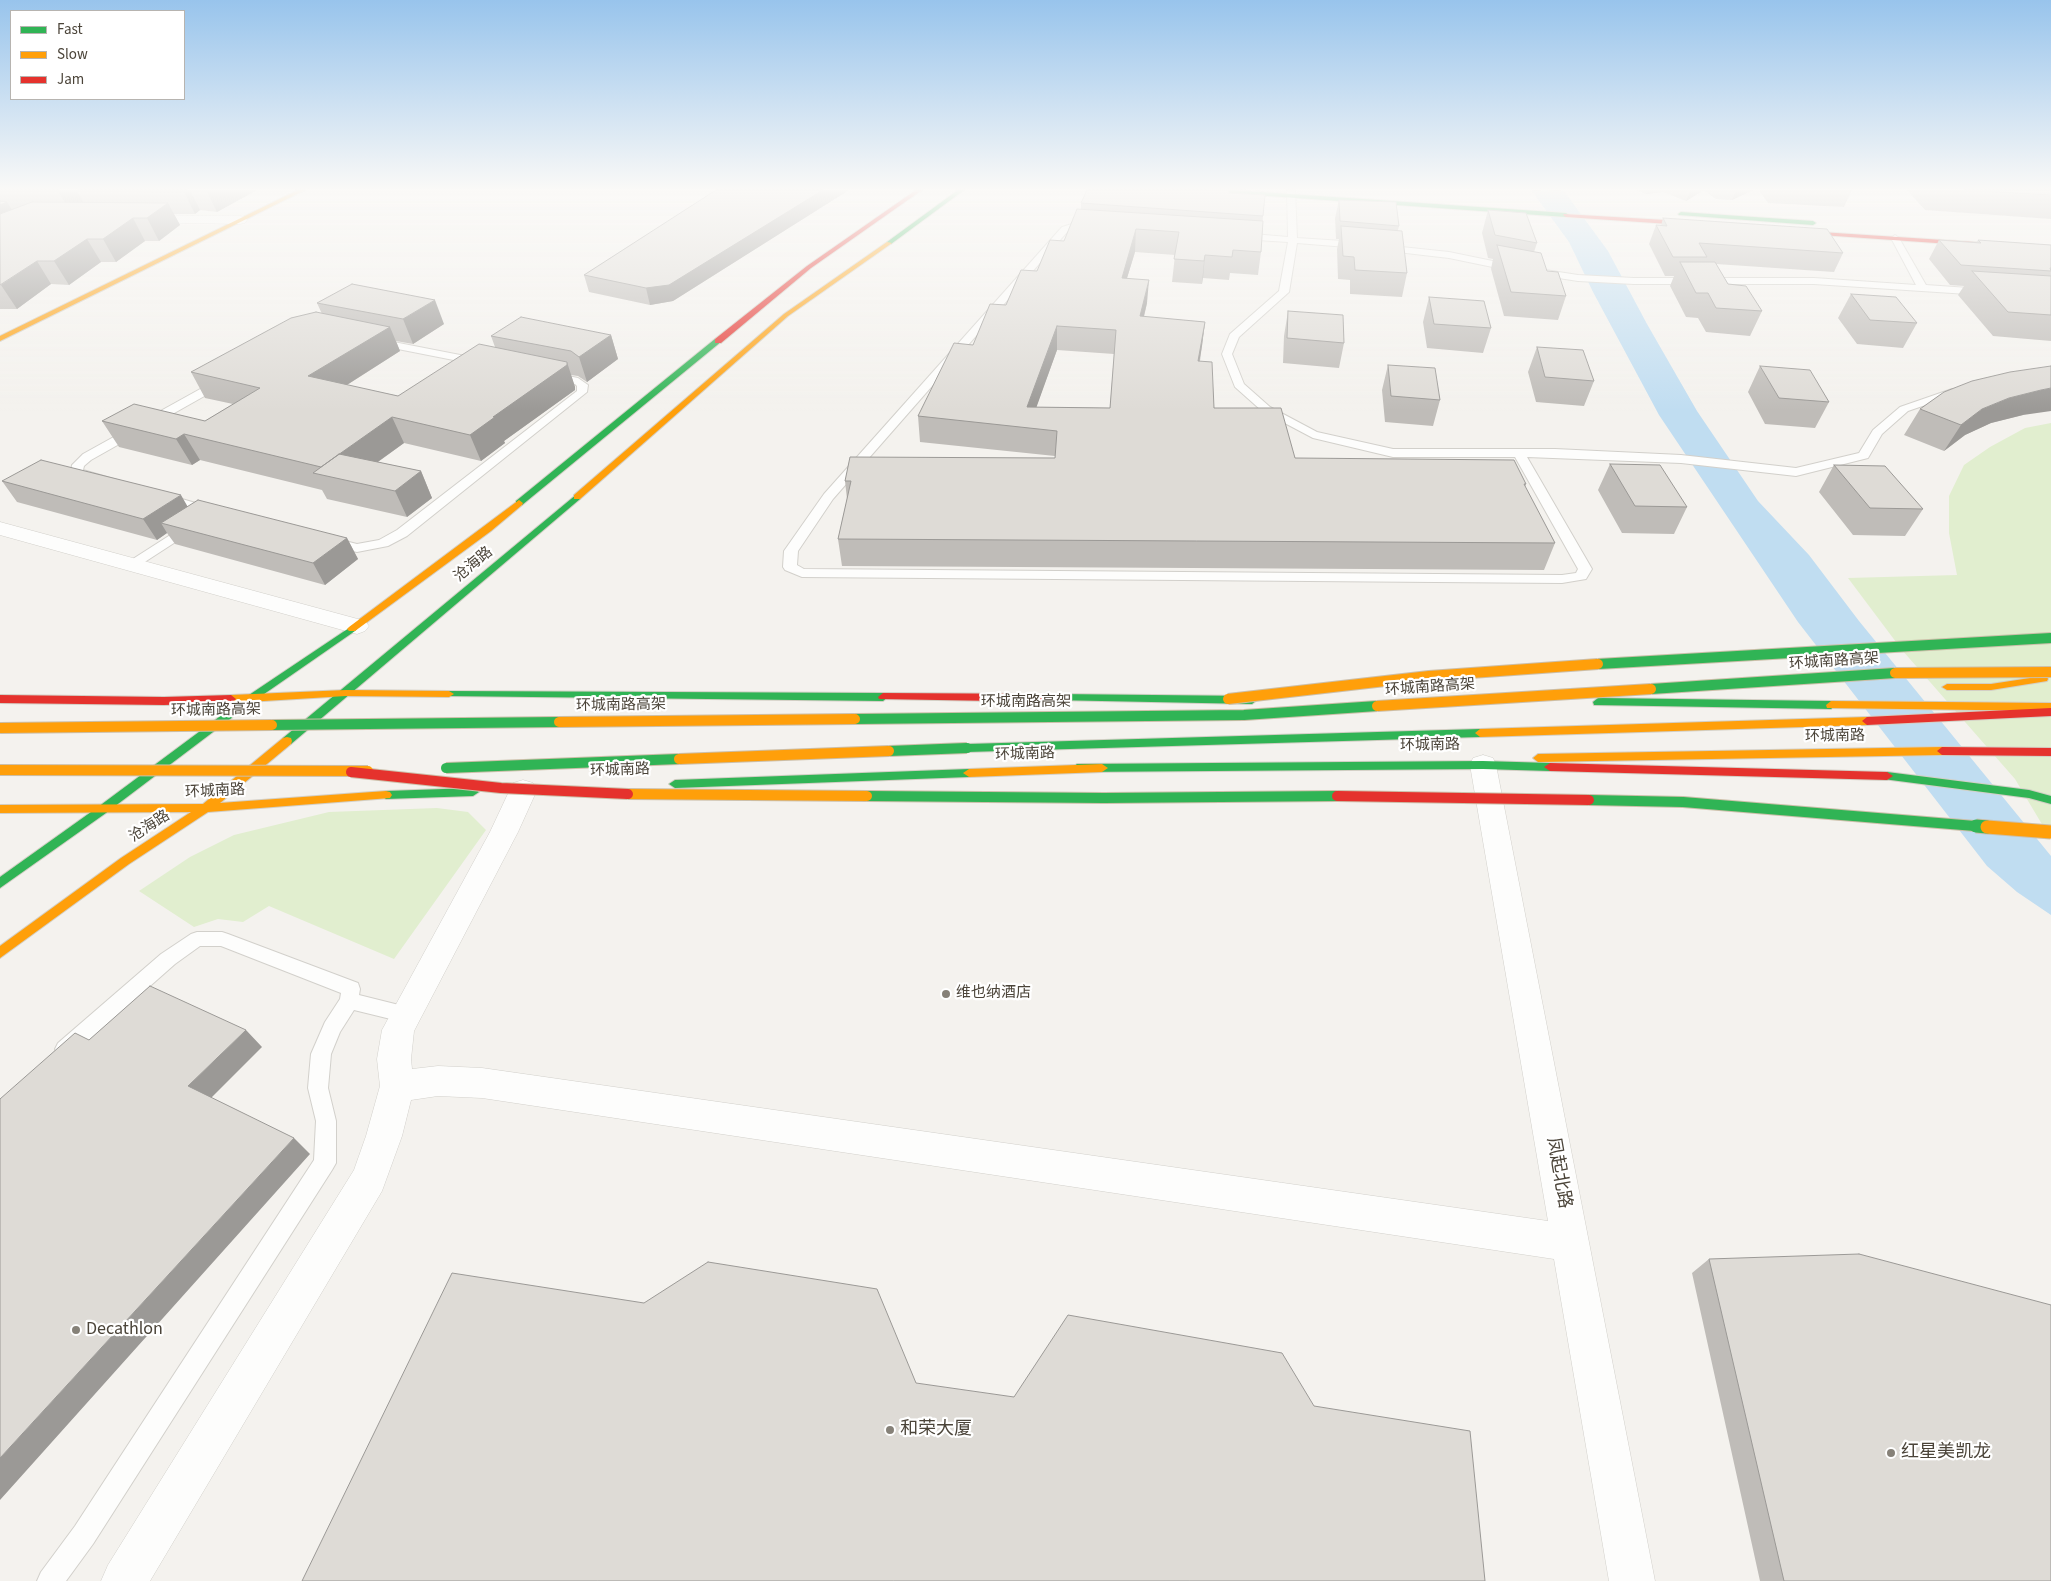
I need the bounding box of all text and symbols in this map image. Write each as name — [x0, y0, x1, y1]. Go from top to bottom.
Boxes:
legend — [10, 10, 185, 100]
text: Fast — [57, 19, 83, 40]
text: Slow — [57, 44, 88, 65]
text: Jam — [57, 69, 84, 90]
street label: 沧海路 — [451, 544, 497, 586]
street label: 环城南路高架 — [1788, 650, 1880, 674]
street label: 环城南路高架 — [1384, 676, 1476, 700]
street label: 环城南路高架 — [981, 694, 1071, 712]
street label: 环城南路高架 — [576, 696, 666, 716]
street label: 环城南路高架 — [171, 701, 261, 721]
street label: 环城南路 — [1805, 727, 1865, 747]
street label: 环城南路 — [1400, 736, 1460, 756]
street label: 环城南路 — [995, 745, 1055, 765]
street label: 环城南路 — [590, 761, 650, 781]
street label: 环城南路 — [185, 781, 245, 803]
street label: 沧海路 — [126, 807, 174, 847]
place label: 维也纳酒店 — [956, 985, 1031, 1003]
marker: 维也纳酒店 — [940, 988, 952, 1000]
street label: 凤起北路 — [1541, 1136, 1575, 1210]
place label: Decathlon — [86, 1319, 163, 1341]
marker: Decathlon — [70, 1324, 82, 1336]
place label: 和荣大厦 — [900, 1419, 972, 1441]
marker: 和荣大厦 — [884, 1424, 896, 1436]
place label: 红星美凯龙 — [1901, 1442, 1991, 1464]
marker: 红星美凯龙 — [1885, 1447, 1897, 1459]

